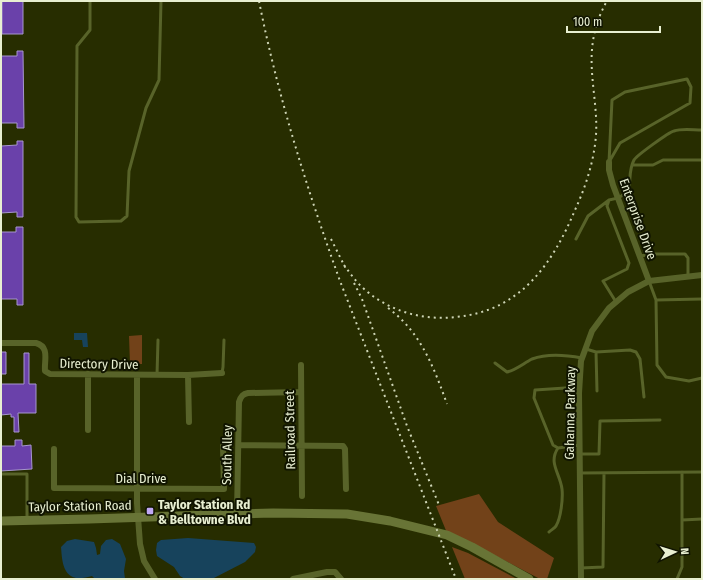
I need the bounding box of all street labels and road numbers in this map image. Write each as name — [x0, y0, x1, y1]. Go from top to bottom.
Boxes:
street label: Enterprise Drive — [616, 176, 660, 262]
street label: Directory Drive — [59, 356, 139, 372]
street label: Gahanna Parkway — [562, 366, 578, 460]
street label: Railroad Street — [282, 389, 298, 470]
street label: South Alley — [219, 425, 235, 485]
street label: Dial Drive — [115, 471, 167, 486]
street label: Taylor Station Road — [28, 498, 132, 514]

